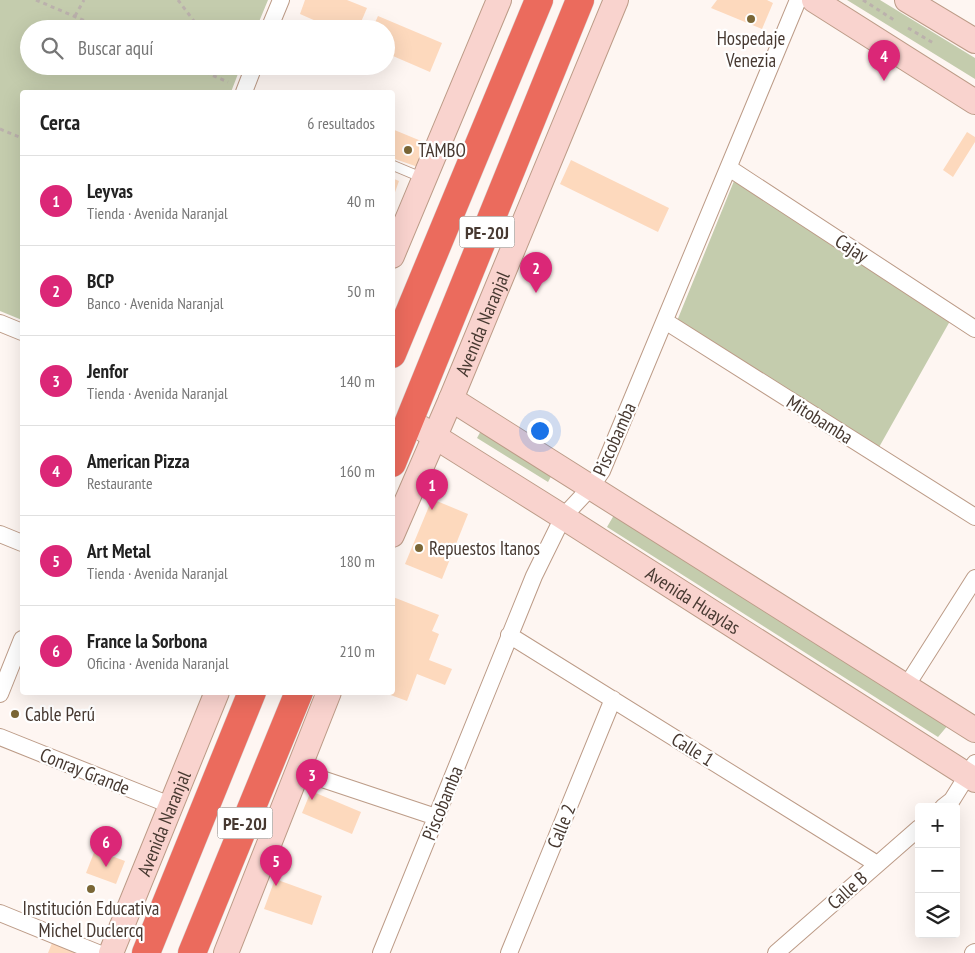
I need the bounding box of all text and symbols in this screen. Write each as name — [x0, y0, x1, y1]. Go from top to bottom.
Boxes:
marker: Hospedaje Venezia — [745, 13, 757, 25]
search box — [20, 20, 395, 75]
place label: Hospedaje Venezia — [717, 26, 785, 72]
icon: search — [38, 34, 66, 62]
text: Buscar aquí — [78, 36, 153, 60]
pin: 4 — [868, 40, 900, 81]
text: Cerca — [40, 109, 80, 136]
text: 6 resultados — [307, 113, 375, 133]
place label: TAMBO — [418, 138, 466, 162]
marker: TAMBO — [402, 144, 414, 156]
text: Leyvas — [87, 179, 133, 203]
text: 1 — [52, 191, 60, 211]
text: 40 m — [347, 191, 375, 211]
text: Tienda · Avenida Naranjal — [87, 203, 228, 223]
road number: PE-20J — [460, 216, 514, 248]
street label: Cajay — [831, 228, 874, 268]
pin: 2 — [520, 252, 552, 293]
street label: Avenida Naranjal — [450, 267, 515, 379]
text: BCP — [87, 269, 114, 293]
text: 2 — [52, 281, 60, 301]
text: 50 m — [347, 281, 375, 301]
text: Banco · Avenida Naranjal — [87, 293, 224, 313]
text: Jenfor — [87, 359, 128, 383]
text: 3 — [52, 371, 60, 391]
text: 140 m — [340, 371, 375, 391]
text: Tienda · Avenida Naranjal — [87, 383, 228, 403]
street label: Mitobamba — [782, 389, 858, 449]
street label: Piscobamba — [587, 399, 641, 479]
your location — [527, 418, 553, 444]
text: American Pizza — [87, 449, 190, 473]
text: 4 — [52, 461, 60, 481]
text: 160 m — [340, 461, 375, 481]
pin: 1 — [416, 469, 448, 510]
text: Restaurante — [87, 473, 153, 493]
place label: Repuestos Itanos — [429, 536, 540, 560]
text: Art Metal — [87, 539, 151, 563]
marker: Repuestos Itanos — [413, 542, 425, 554]
text: 5 — [52, 551, 60, 571]
text: 180 m — [340, 551, 375, 571]
street label: Avenida Huaylas — [641, 561, 745, 639]
text: Tienda · Avenida Naranjal — [87, 563, 228, 583]
text: France la Sorbona — [87, 629, 207, 653]
text: 6 — [52, 641, 60, 661]
text: 210 m — [340, 641, 375, 661]
text: Oficina · Avenida Naranjal — [87, 653, 229, 673]
place label: Cable Perú — [25, 702, 95, 726]
marker: Cable Perú — [9, 708, 21, 720]
street label: Calle 1 — [667, 727, 719, 771]
street label: Conray Grande — [37, 742, 134, 800]
pin: 3 — [296, 759, 328, 800]
street label: Piscobamba — [416, 762, 468, 844]
street label: Avenida Naranjal — [132, 767, 196, 879]
street label: Calle 2 — [541, 800, 581, 852]
map controls — [915, 803, 960, 938]
button: + — [915, 803, 960, 848]
road number: PE-20J — [218, 808, 272, 838]
pin: 6 — [90, 826, 122, 867]
pin: 5 — [260, 845, 292, 886]
button: − — [915, 848, 960, 893]
street label: Calle B — [822, 866, 872, 914]
marker: Institución Educativa Michel Duclercq — [85, 883, 97, 895]
button: layers — [915, 893, 960, 938]
place label: Institución Educativa Michel Duclercq — [23, 896, 159, 942]

